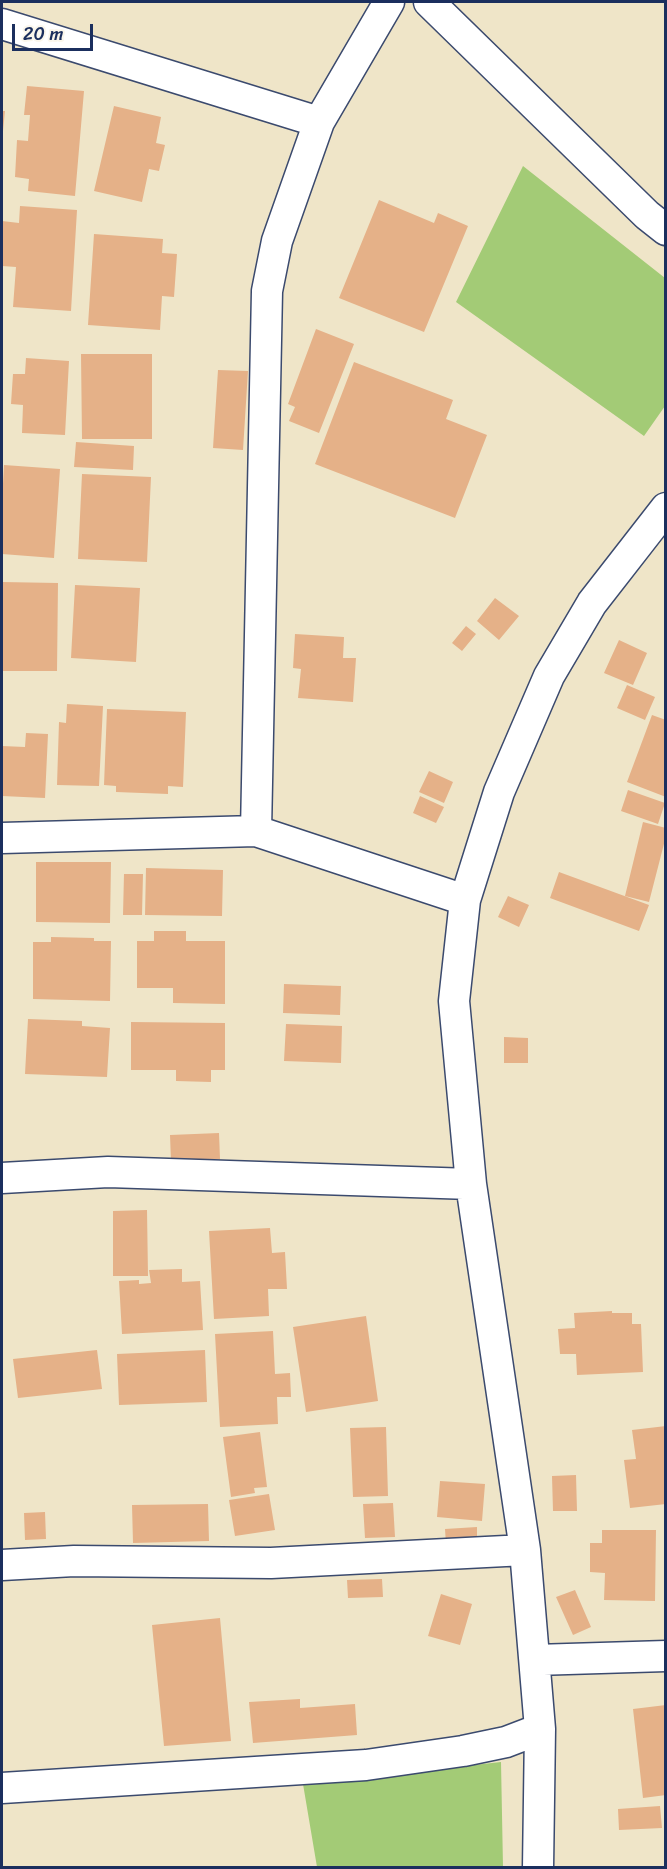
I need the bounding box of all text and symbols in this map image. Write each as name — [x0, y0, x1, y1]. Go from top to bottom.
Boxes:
scale bar — [15, 12, 96, 50]
text: 20 m — [23, 18, 63, 50]

